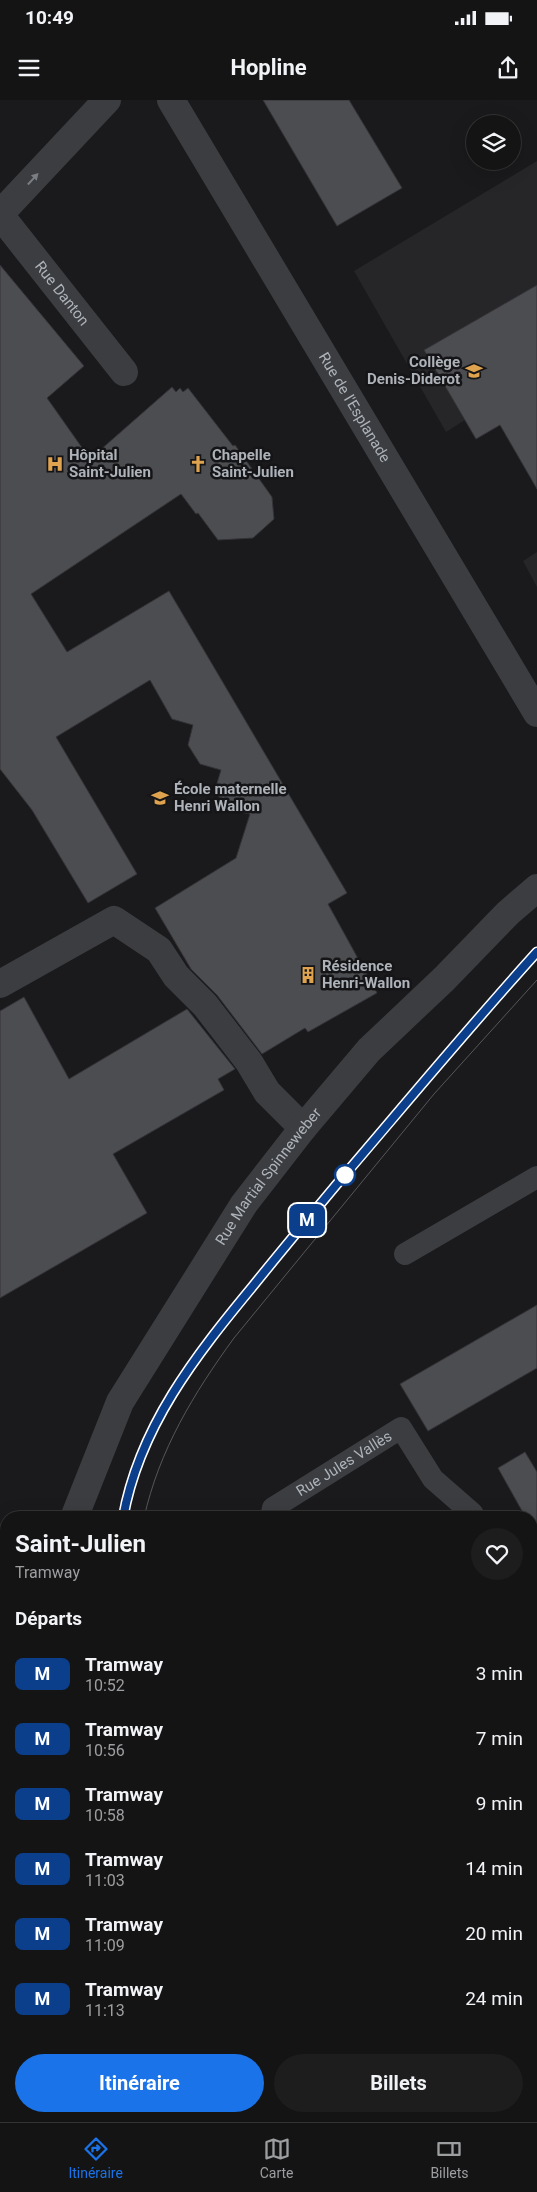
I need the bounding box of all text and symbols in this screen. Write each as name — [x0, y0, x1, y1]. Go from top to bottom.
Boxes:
text: 10:49 — [25, 6, 74, 29]
icon: menu — [15, 54, 43, 82]
icon: share — [494, 54, 522, 82]
text: Hopline — [230, 55, 307, 80]
map controls — [466, 115, 521, 170]
button: layers — [466, 115, 521, 170]
one-way arrow — [27, 173, 39, 185]
street label: Rue Danton — [31, 258, 93, 329]
street label: Rue de l'Esplanade — [315, 349, 394, 466]
place label: Collège Denis-Diderot — [367, 353, 460, 388]
school or university icon: Collège Denis-Diderot — [464, 361, 484, 381]
place label: Hôpital Saint-Julien — [69, 446, 151, 481]
place label: Chapelle Saint-Julien — [212, 446, 294, 481]
hospital icon: Hôpital Saint-Julien — [45, 454, 65, 474]
church icon: Chapelle Saint-Julien — [188, 454, 208, 474]
place label: École maternelle Henri Wallon — [174, 780, 287, 815]
school or university icon: École maternelle Henri Wallon — [150, 788, 170, 808]
place label: Résidence Henri-Wallon — [322, 957, 410, 992]
building icon: Résidence Henri-Wallon — [298, 965, 318, 985]
street label: Rue Martial Spinneweber — [213, 1105, 327, 1249]
unlabelled marker — [334, 1164, 356, 1186]
line badge: M — [291, 1204, 323, 1236]
street label: Rue Jules Vallès — [293, 1427, 395, 1500]
button: heart — [471, 1528, 523, 1580]
text: Saint-Julien — [15, 1530, 146, 1558]
text: Tramway — [15, 1563, 80, 1582]
text: Départs — [15, 1607, 82, 1630]
text: Tramway — [85, 1653, 163, 1676]
text: 3 min — [476, 1662, 523, 1685]
text: M — [35, 1663, 50, 1684]
text: 10:52 — [85, 1676, 125, 1695]
text: Tramway — [85, 1718, 163, 1741]
text: 7 min — [476, 1727, 523, 1750]
text: M — [35, 1728, 50, 1749]
text: 10:56 — [85, 1741, 125, 1760]
text: Tramway — [85, 1783, 163, 1806]
text: 9 min — [476, 1792, 523, 1815]
text: M — [35, 1793, 50, 1814]
text: 10:58 — [85, 1806, 125, 1825]
text: Tramway — [85, 1848, 163, 1871]
text: 14 min — [465, 1857, 523, 1880]
text: M — [35, 1858, 50, 1879]
text: 11:03 — [85, 1871, 125, 1890]
text: Tramway — [85, 1913, 163, 1936]
text: 20 min — [465, 1922, 523, 1945]
text: M — [35, 1923, 50, 1944]
text: 11:09 — [85, 1936, 125, 1955]
text: Tramway — [85, 1978, 163, 2001]
text: 24 min — [465, 1987, 523, 2010]
text: M — [35, 1988, 50, 2009]
text: 11:13 — [85, 2001, 125, 2020]
button: Itinéraire — [15, 2054, 264, 2112]
button: Billets — [274, 2054, 523, 2112]
tab: Itinéraire — [68, 2135, 123, 2181]
tab: Carte — [260, 2135, 294, 2181]
tab: Billets — [430, 2135, 469, 2181]

